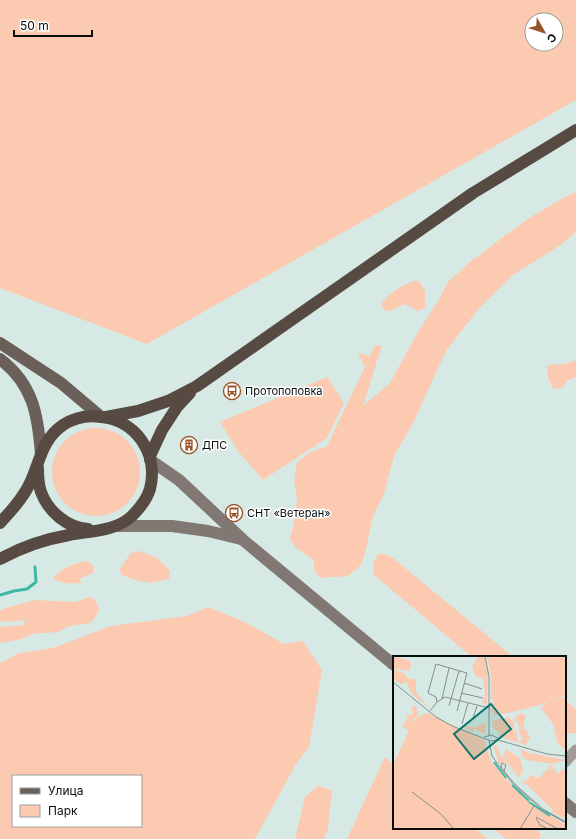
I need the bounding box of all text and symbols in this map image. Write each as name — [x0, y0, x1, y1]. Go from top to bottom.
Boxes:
scale bar — [14, 12, 92, 38]
north arrow — [524, 12, 564, 52]
text: 50 m — [20, 18, 49, 33]
text: С — [544, 31, 560, 46]
bus stop icon: Протопоповка — [222, 381, 242, 401]
place label: Протопоповка — [245, 384, 323, 398]
building icon: ДПС — [179, 435, 199, 455]
place label: ДПС — [202, 438, 227, 452]
bus stop icon: СНТ «Ветеран» — [224, 503, 244, 523]
place label: СНТ «Ветеран» — [247, 506, 331, 520]
inset map — [393, 656, 566, 829]
legend — [12, 775, 142, 827]
text: Улица — [48, 783, 83, 798]
text: Парк — [48, 803, 78, 818]

